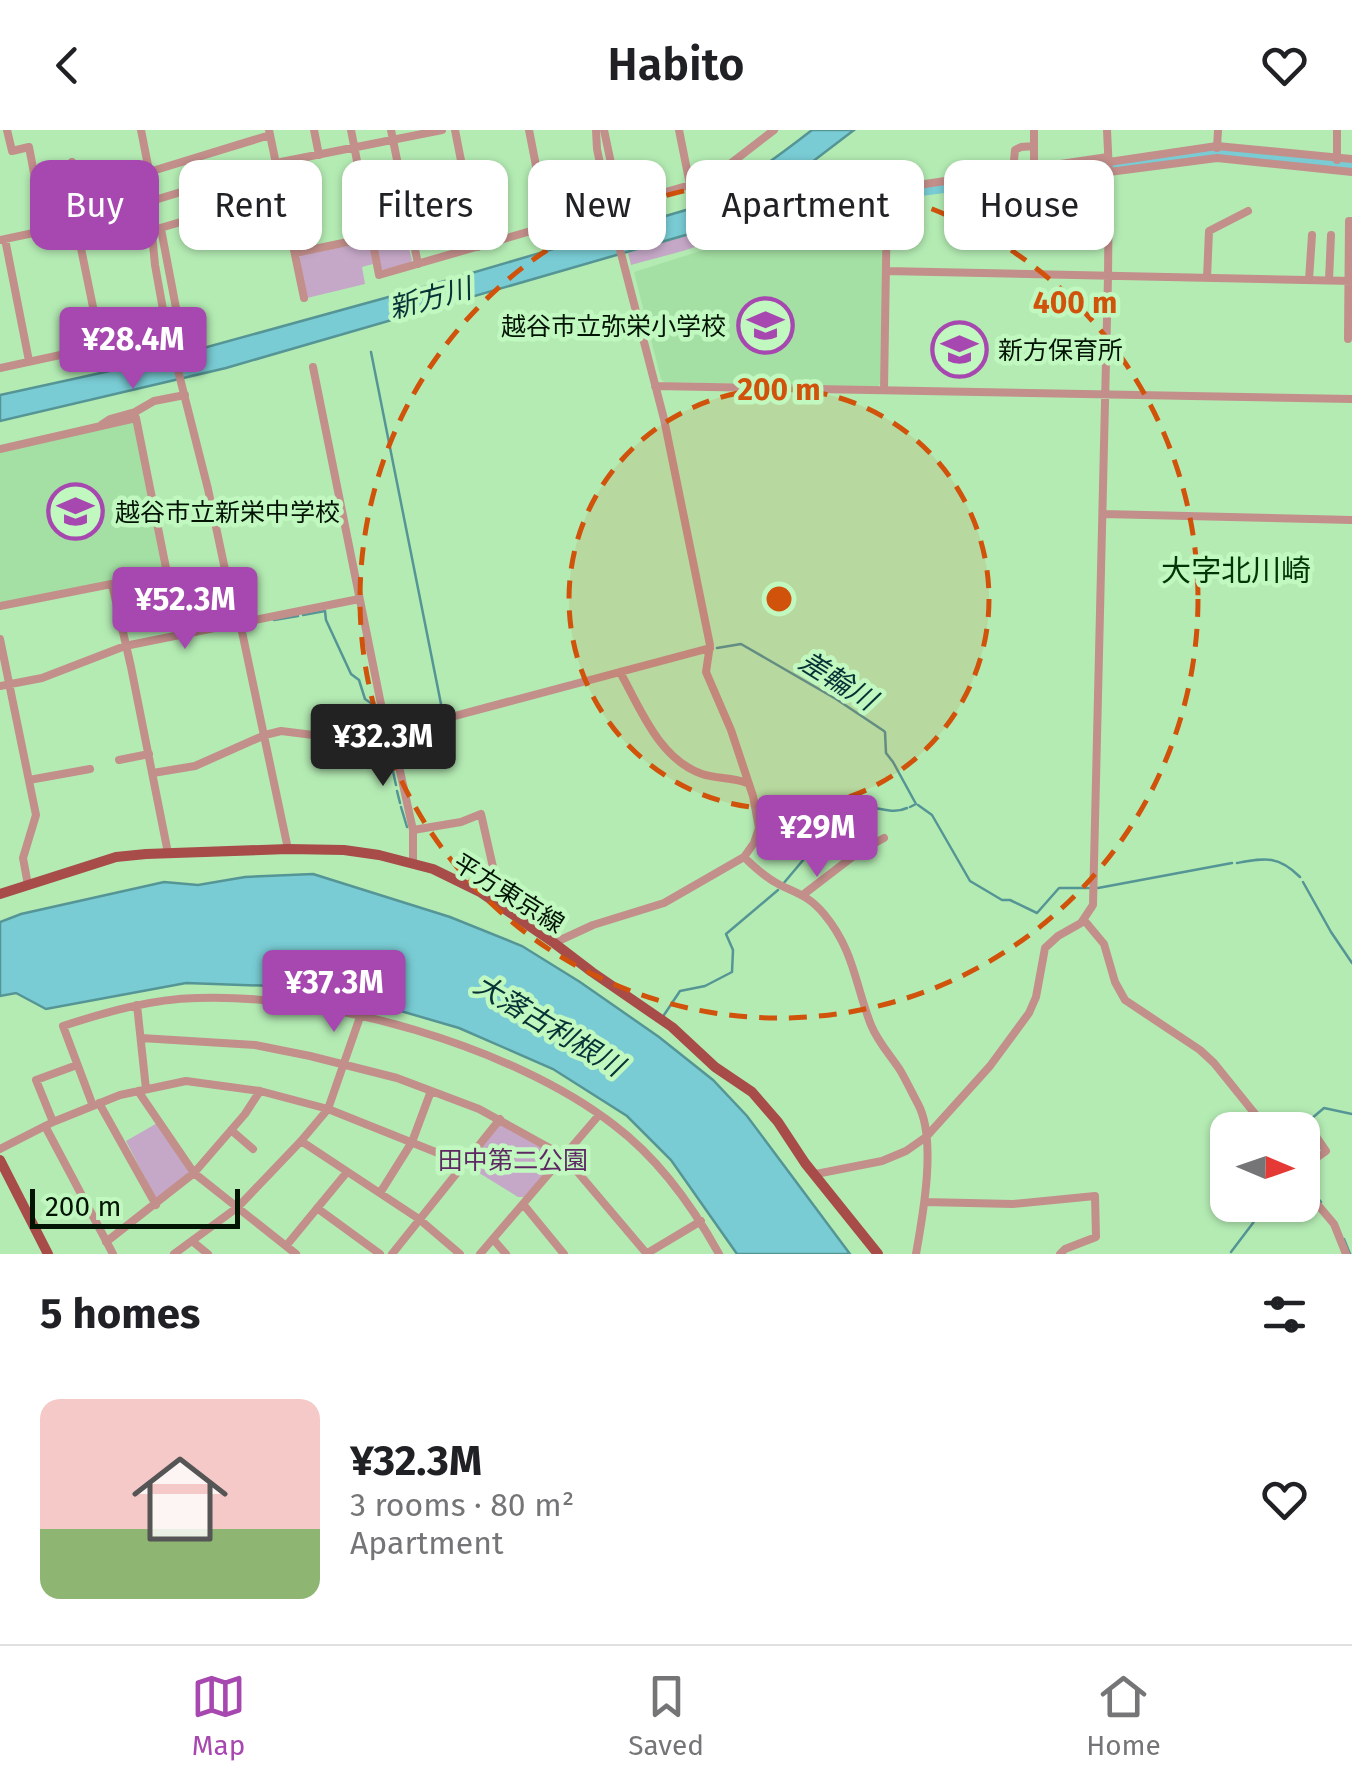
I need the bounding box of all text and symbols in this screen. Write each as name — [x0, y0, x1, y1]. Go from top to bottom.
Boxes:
icon: back — [40, 38, 95, 93]
text: Habito — [608, 38, 744, 92]
icon: heart — [1257, 38, 1312, 93]
chip: Buy — [30, 160, 159, 250]
chip: Rent — [179, 160, 322, 250]
chip: Filters — [342, 160, 508, 250]
chip: New — [528, 160, 666, 250]
chip: Apartment — [686, 160, 924, 250]
chip: House — [944, 160, 1114, 250]
water label: 新方川 — [385, 271, 478, 325]
text: 400 m — [1033, 285, 1117, 321]
school or university icon: 越谷市立弥栄小学校 — [735, 296, 795, 356]
pin: ¥28.4M — [52, 307, 214, 392]
place label: 越谷市立弥栄小学校 — [501, 312, 726, 342]
text: ¥28.4M — [81, 320, 185, 358]
school or university icon: 新方保育所 — [929, 320, 989, 380]
place label: 新方保育所 — [998, 336, 1123, 366]
text: 200 m — [737, 372, 821, 408]
school or university icon: 越谷市立新栄中学校 — [46, 482, 106, 542]
place label: 越谷市立新栄中学校 — [115, 498, 340, 528]
district label: 大字北川崎 — [1161, 553, 1311, 589]
pin: ¥52.3M — [104, 567, 266, 652]
text: ¥52.3M — [134, 580, 236, 618]
centre of rings — [761, 581, 797, 617]
water label: 差輪川 — [793, 644, 885, 718]
pin: ¥32.3M — [302, 704, 464, 789]
text: ¥32.3M — [333, 717, 433, 755]
pin: ¥29M — [758, 795, 876, 880]
text: ¥29M — [779, 808, 856, 846]
street label: 平方東京線 — [448, 848, 569, 940]
pin: ¥37.3M — [253, 950, 415, 1035]
text: ¥37.3M — [284, 963, 384, 1001]
water label: 大落古利根川 — [468, 968, 632, 1084]
north arrow — [1210, 1112, 1320, 1222]
map controls — [1210, 1112, 1320, 1222]
park label: 田中第二公園 — [438, 1146, 588, 1176]
scale bar — [30, 1184, 240, 1228]
text: 200 m — [45, 1190, 122, 1223]
icon: filters — [1257, 1287, 1312, 1342]
text: 5 homes — [40, 1289, 200, 1339]
text: ¥32.3M — [350, 1436, 482, 1486]
icon: home — [120, 1439, 240, 1559]
icon: heart — [1257, 1472, 1312, 1527]
text: 3 rooms · 80 m² — [350, 1486, 574, 1524]
text: Apartment — [350, 1524, 504, 1562]
tab: Map — [191, 1669, 246, 1762]
tab: Saved — [628, 1669, 704, 1762]
tab: Home — [1086, 1669, 1161, 1762]

